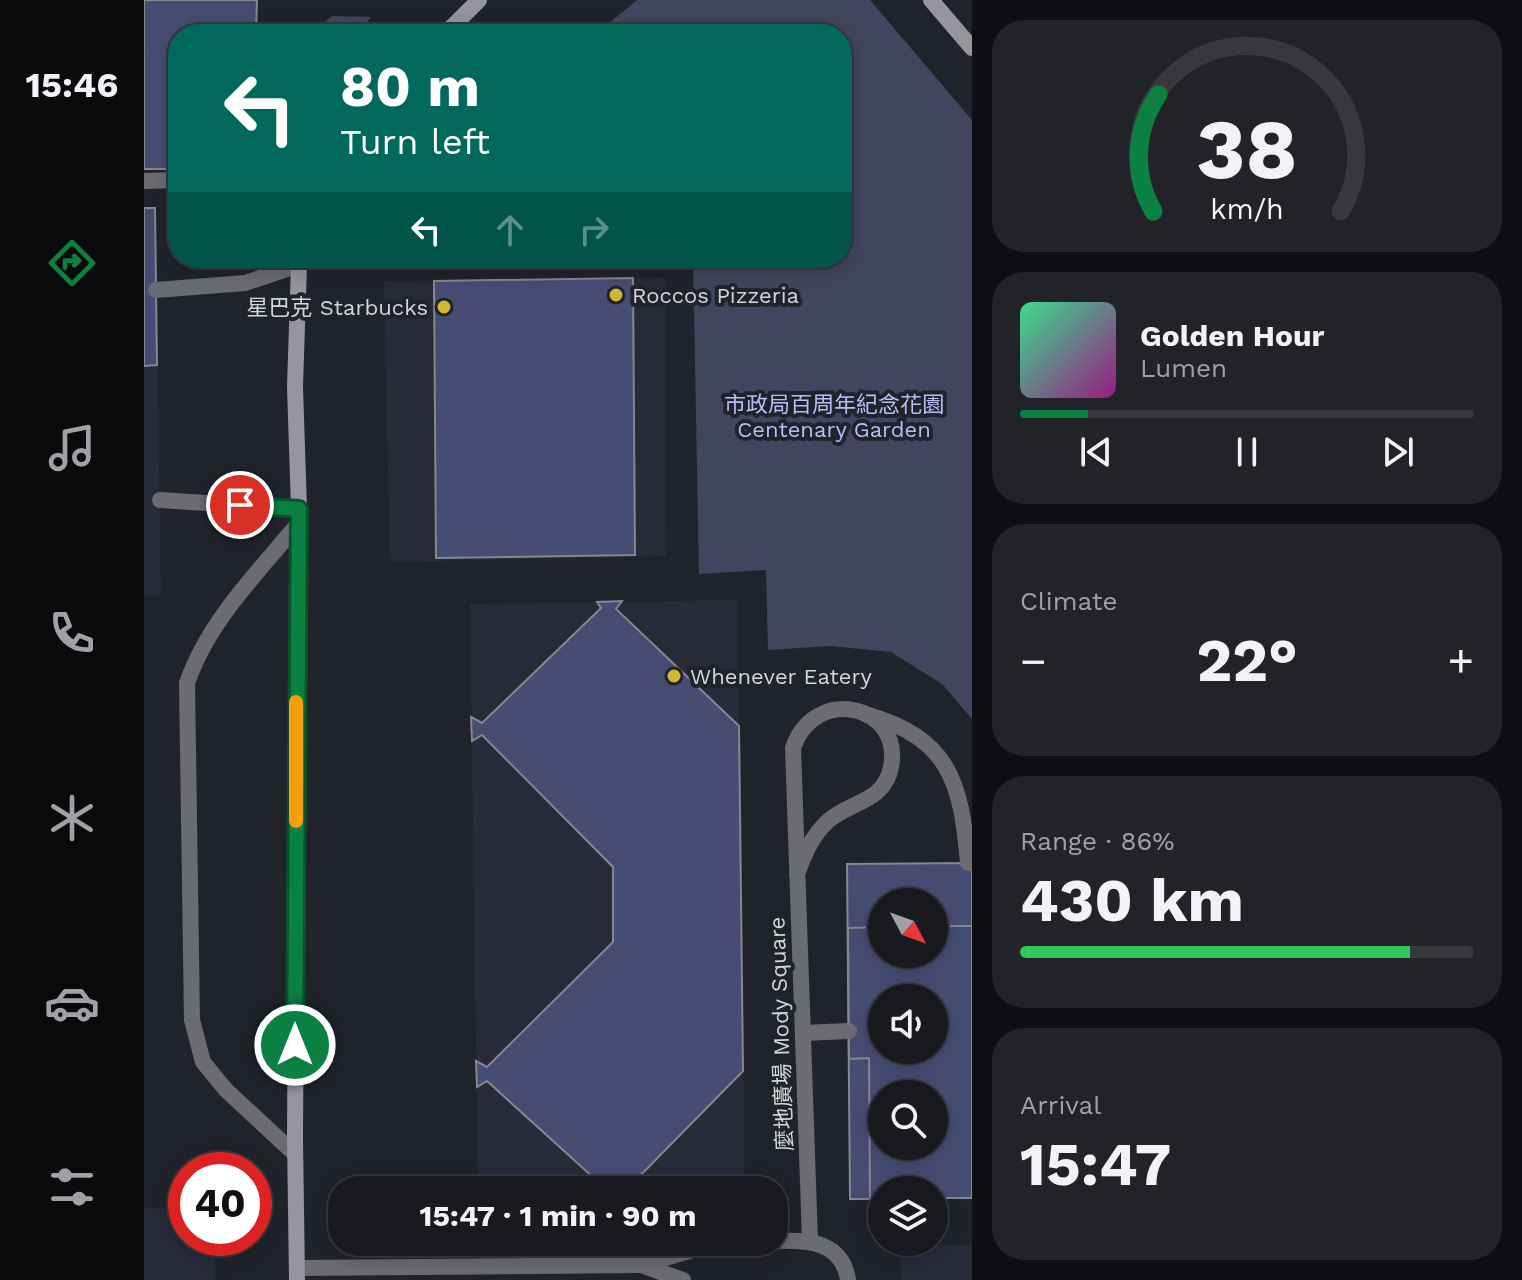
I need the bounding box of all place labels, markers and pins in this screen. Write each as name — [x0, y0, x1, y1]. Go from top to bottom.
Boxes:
place label: Roccos Pizzeria — [632, 283, 799, 308]
marker: Roccos Pizzeria — [607, 286, 625, 304]
place label: 星巴克 Starbucks — [246, 295, 428, 320]
marker: 星巴克 Starbucks — [435, 298, 453, 316]
pin — [206, 471, 274, 539]
place label: Whenever Eatery — [690, 664, 873, 689]
marker: Whenever Eatery — [665, 667, 683, 685]

